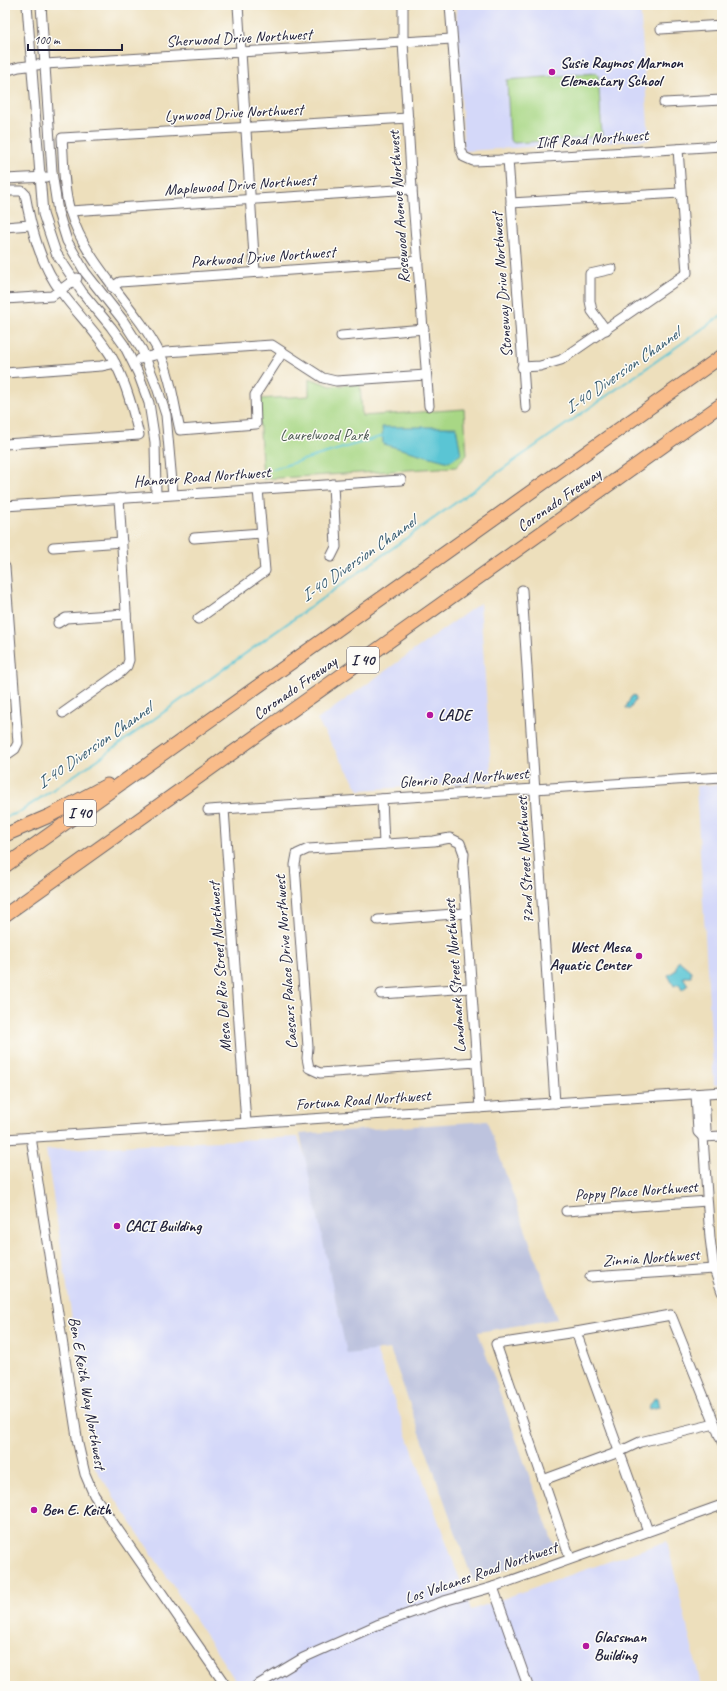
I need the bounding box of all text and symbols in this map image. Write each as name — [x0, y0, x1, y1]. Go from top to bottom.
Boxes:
street label: Sherwood Drive Northwest — [166, 24, 315, 52]
scale bar — [28, 26, 122, 52]
text: 100 m — [34, 32, 61, 48]
place label: Susie Raymos Marmon Elementary School — [560, 53, 683, 91]
marker: Susie Raymos Marmon Elementary School — [547, 67, 557, 77]
street label: Lynwood Drive Northwest — [164, 99, 306, 127]
street label: Iliff Road Northwest — [535, 125, 651, 153]
street label: Rosewood Avenue Northwest — [384, 128, 414, 284]
street label: Maplewood Drive Northwest — [164, 170, 319, 200]
street label: Stoneway Drive Northwest — [487, 209, 517, 358]
street label: Parkwood Drive Northwest — [190, 242, 339, 272]
water label: I-40 Diversion Channel — [560, 320, 689, 418]
park label: Laurelwood Park — [280, 425, 369, 445]
street label: Hanover Road Northwest — [133, 462, 273, 492]
street label: Coronado Freeway — [513, 463, 606, 536]
water label: I-40 Diversion Channel — [296, 508, 425, 606]
road number: I 40 — [347, 647, 379, 673]
street label: Coronado Freeway — [249, 651, 342, 724]
water label: I-40 Diversion Channel — [32, 695, 161, 793]
place label: LADE — [438, 705, 474, 725]
marker: LADE — [425, 710, 435, 720]
street label: Glenrio Road Northwest — [399, 763, 531, 792]
street label: 72nd Street Northwest — [512, 794, 538, 924]
road number: I 40 — [64, 800, 96, 826]
street label: Caesars Palace Drive Northwest — [270, 873, 302, 1050]
street label: Mesa Del Rio Street Northwest — [204, 879, 236, 1053]
street label: Landmark Street Northwest — [440, 897, 470, 1054]
place label: West Mesa Aquatic Center — [549, 937, 633, 975]
marker: West Mesa Aquatic Center — [634, 951, 644, 961]
street label: Fortuna Road Northwest — [295, 1085, 433, 1115]
street label: Poppy Place Northwest — [574, 1177, 700, 1205]
place label: CACI Building — [125, 1216, 203, 1236]
marker: CACI Building — [112, 1221, 122, 1231]
street label: Zinnia Northwest — [602, 1245, 702, 1271]
street label: Ben E Keith Way Northwest — [64, 1315, 111, 1474]
place label: Ben E. Keith — [42, 1500, 112, 1520]
marker: Ben E. Keith — [29, 1505, 39, 1515]
street label: Los Volcanes Road Northwest — [402, 1537, 562, 1608]
place label: Glassman Building — [594, 1627, 647, 1665]
marker: Glassman Building — [581, 1641, 591, 1651]

